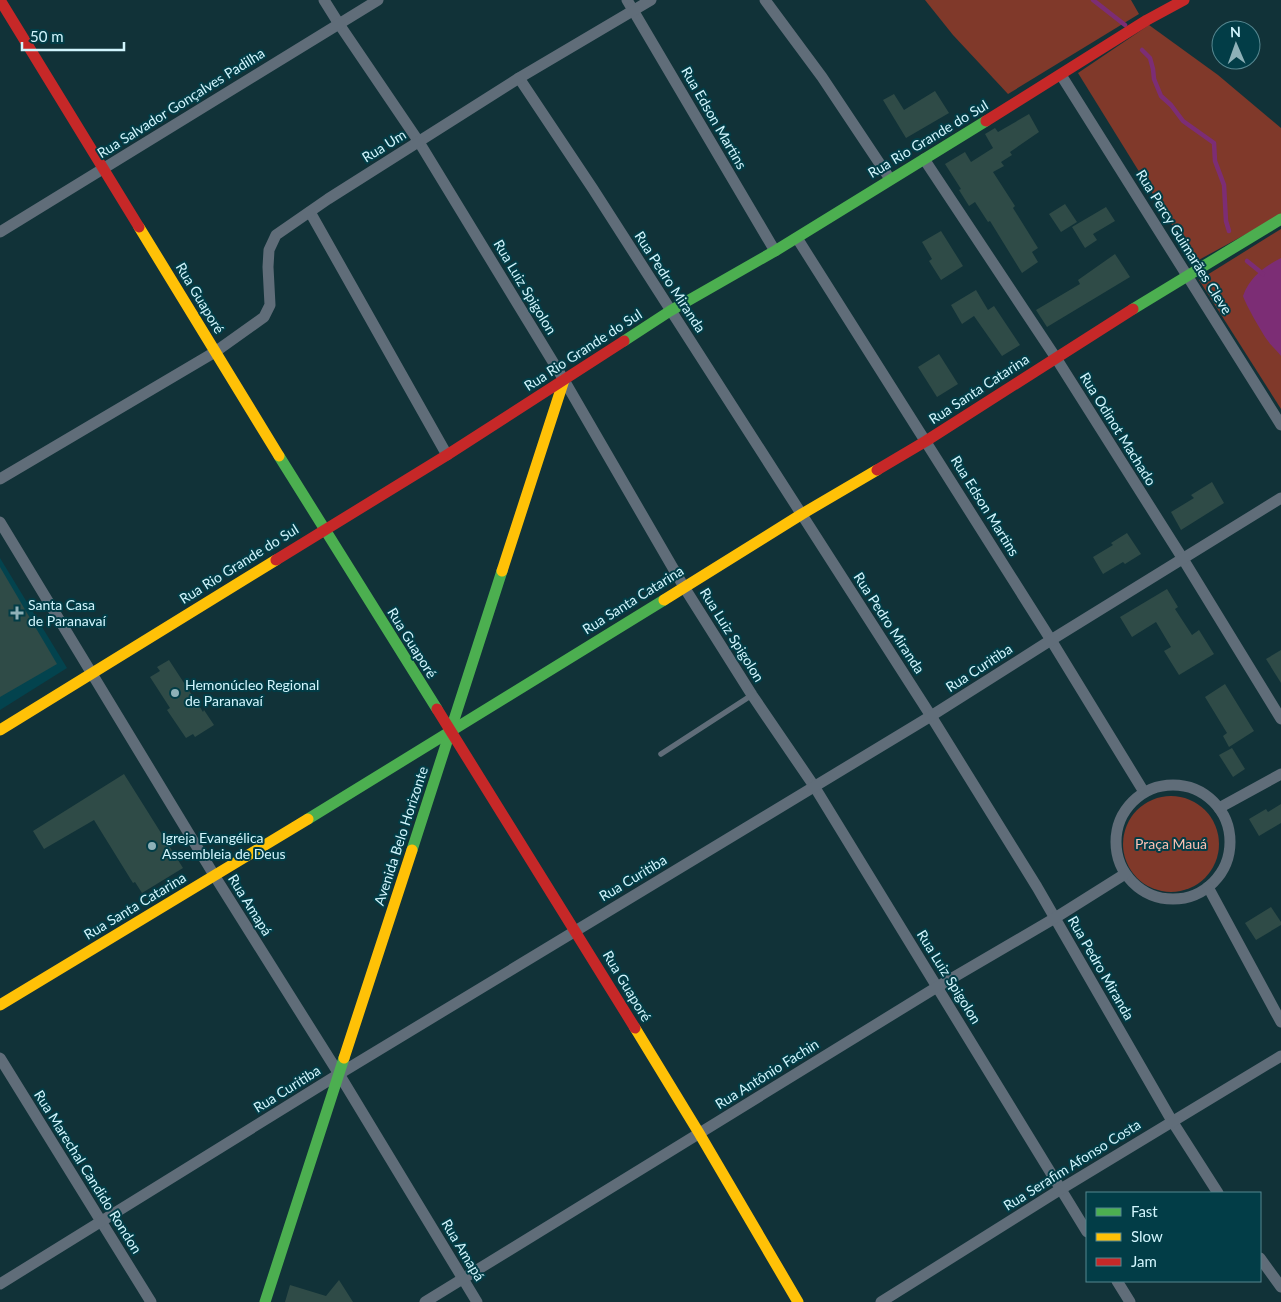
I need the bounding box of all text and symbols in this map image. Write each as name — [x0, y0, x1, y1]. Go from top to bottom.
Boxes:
scale bar — [22, 20, 125, 52]
north arrow — [1211, 20, 1261, 70]
text: N — [1230, 23, 1241, 40]
text: 50 m — [30, 27, 64, 45]
street label: Rua Salvador Gonçalves Padilha — [94, 44, 268, 161]
street label: Rua Edson Martins — [678, 64, 751, 172]
street label: Rua Rio Grande do Sul — [865, 96, 991, 181]
street label: Rua Um — [359, 126, 409, 166]
street label: Rua Percy Guimarães Cleve — [1133, 166, 1236, 317]
street label: Rua Pedro Miranda — [631, 228, 709, 336]
street label: Rua Luiz Spigolon — [490, 236, 560, 337]
street label: Rua Guaporé — [173, 259, 228, 336]
street label: Rua Rio Grande do Sul — [521, 305, 645, 394]
street label: Rua Santa Catarina — [925, 350, 1032, 427]
street label: Rua Odinot Machado — [1077, 369, 1160, 489]
street label: Rua Edson Martins — [948, 452, 1023, 559]
street label: Rua Rio Grande do Sul — [176, 520, 301, 607]
street label: Rua Santa Catarina — [579, 562, 686, 638]
street label: Rua Pedro Miranda — [850, 569, 928, 677]
street label: Rua Luiz Spigolon — [697, 585, 768, 685]
place label: Santa Casa de Paranavaí — [28, 596, 107, 629]
street label: Rua Guaporé — [384, 604, 441, 681]
marker: Santa Casa de Paranavaí — [10, 606, 24, 620]
street label: Rua Curitiba — [942, 640, 1015, 695]
place label: Hemonúcleo Regional de Paranavaí — [185, 676, 319, 709]
marker: Hemonúcleo Regional de Paranavaí — [169, 687, 181, 699]
street label: Avenida Belo Horizonte — [370, 764, 431, 907]
place label: Igreja Evangélica Assembleia de Deus — [162, 829, 286, 862]
park label: Praça Mauá — [1135, 835, 1207, 852]
marker: Igreja Evangélica Assembleia de Deus — [146, 840, 158, 852]
street label: Rua Curitiba — [596, 851, 670, 904]
street label: Rua Santa Catarina — [81, 868, 189, 943]
street label: Rua Amapá — [225, 871, 276, 939]
street label: Rua Pedro Miranda — [1065, 913, 1138, 1023]
street label: Rua Luiz Spigolon — [914, 927, 985, 1027]
street label: Rua Guaporé — [600, 947, 655, 1024]
street label: Rua Antônio Fachin — [712, 1035, 822, 1112]
street label: Rua Curitiba — [250, 1061, 323, 1116]
street label: Rua Marechal Candido Rondon — [31, 1087, 146, 1257]
street label: Rua Serafim Afonso Costa — [1000, 1115, 1144, 1214]
legend — [1086, 1192, 1261, 1282]
text: Fast — [1131, 1202, 1158, 1220]
street label: Rua Amapá — [438, 1216, 489, 1284]
text: Slow — [1131, 1227, 1163, 1245]
text: Jam — [1131, 1252, 1157, 1270]

